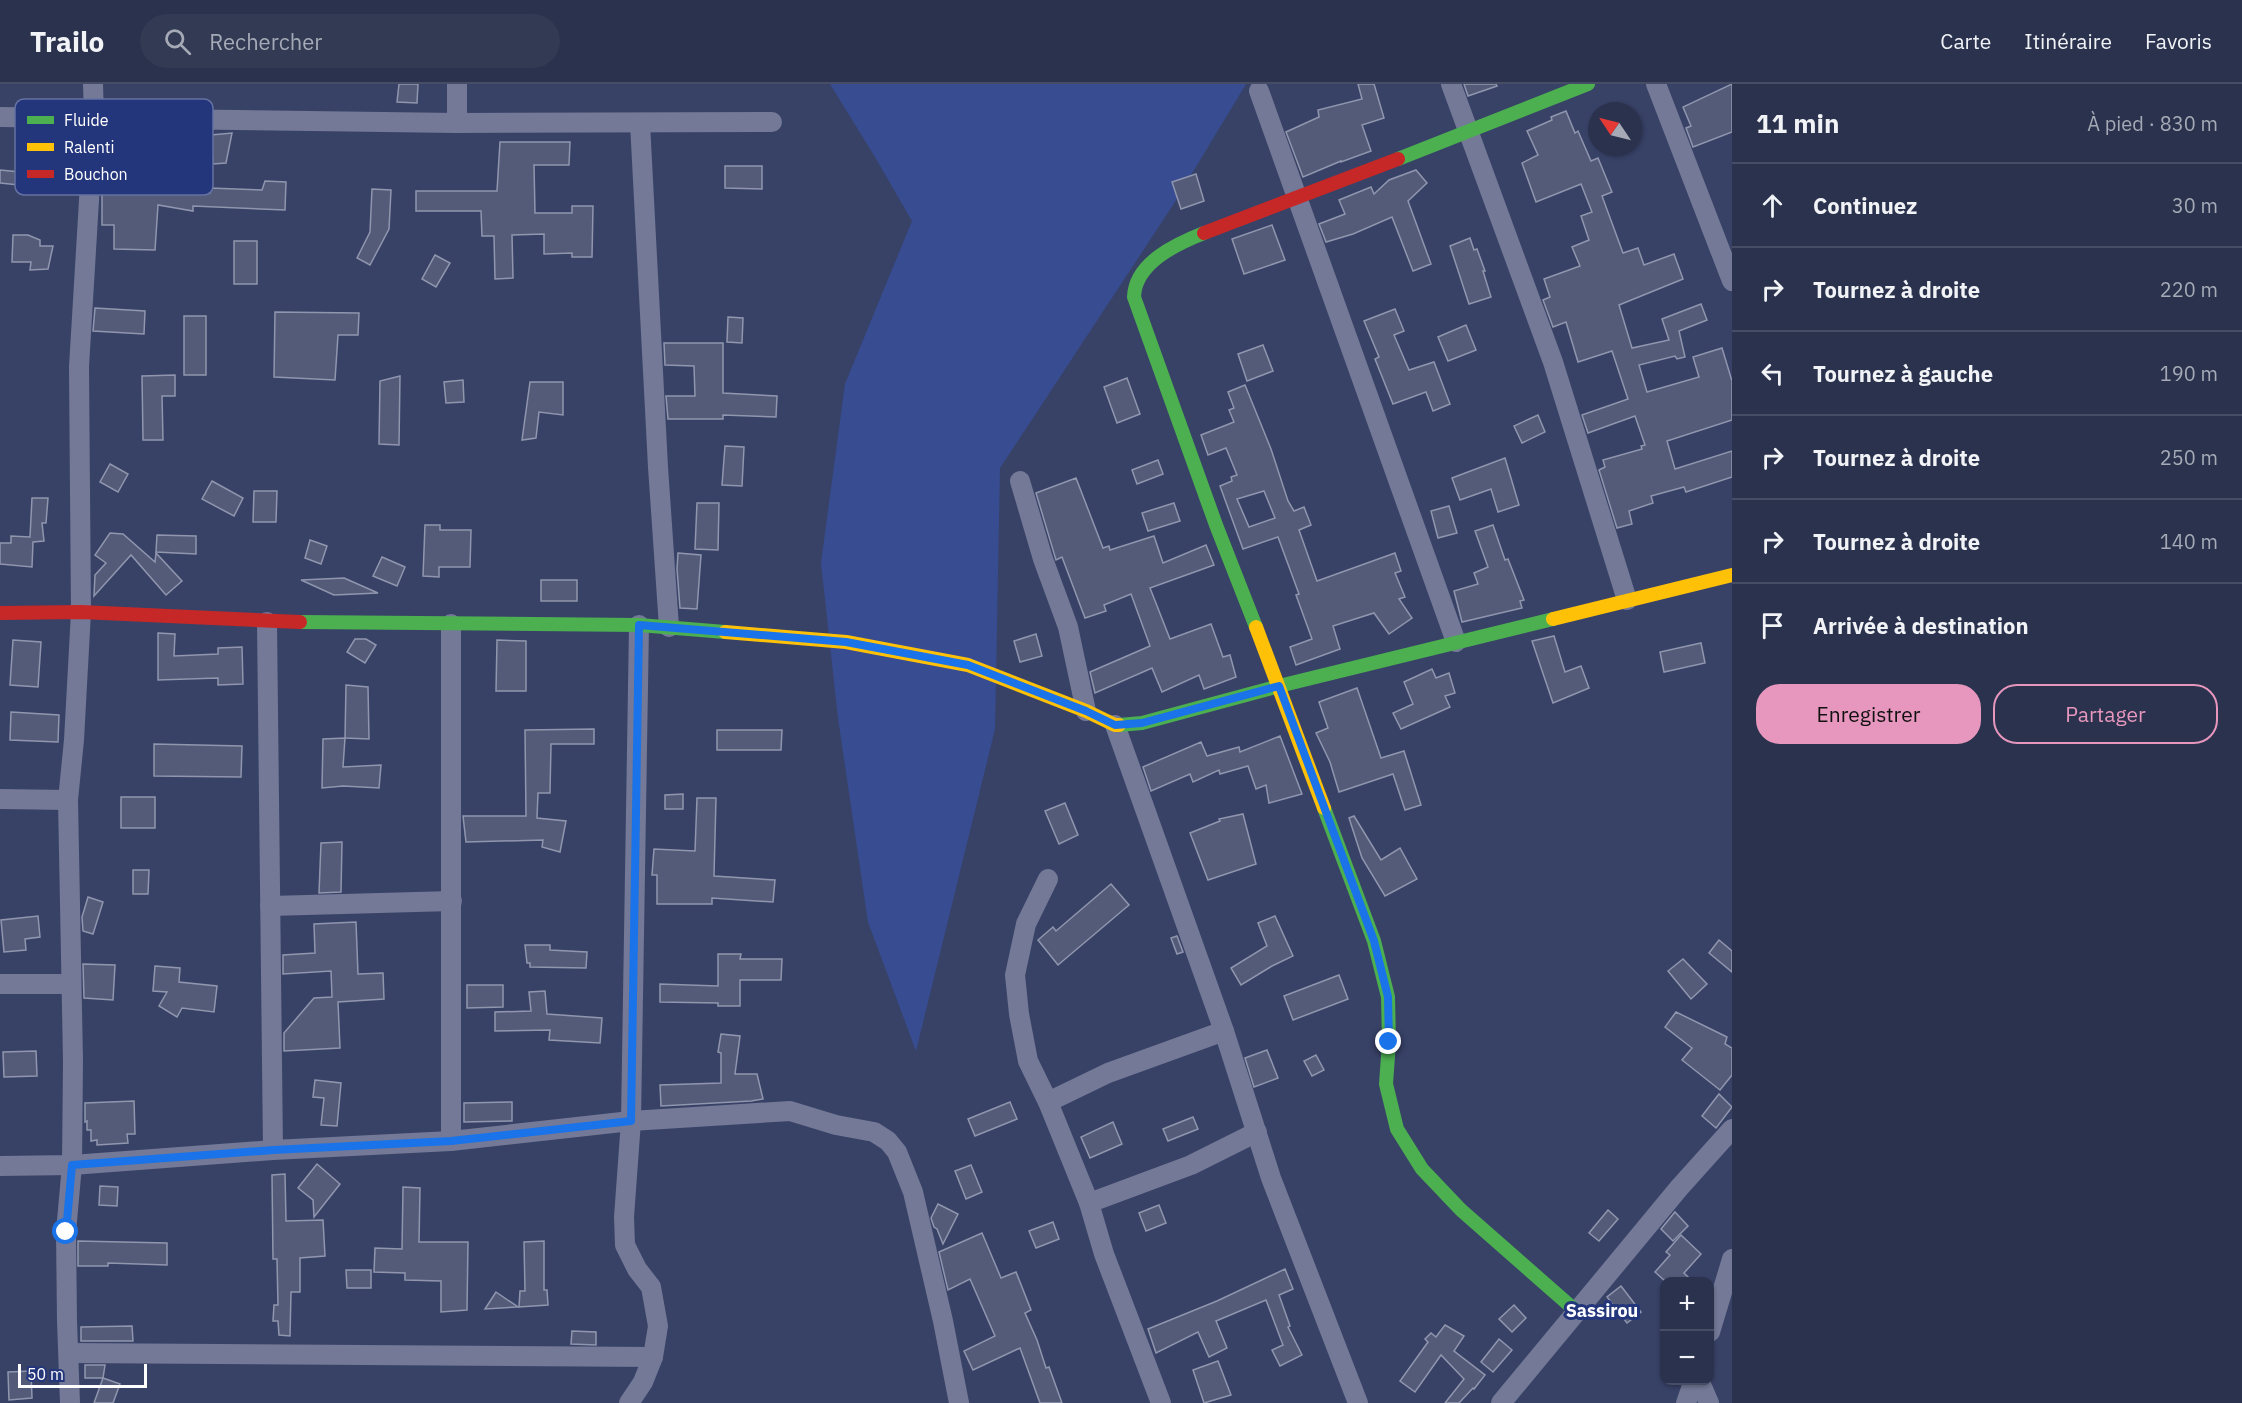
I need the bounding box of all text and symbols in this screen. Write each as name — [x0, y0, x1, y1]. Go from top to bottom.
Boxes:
search box — [140, 14, 560, 68]
text: Trailo — [30, 23, 104, 60]
icon: search — [161, 25, 194, 58]
text: Rechercher — [209, 27, 322, 56]
text: Carte — [1940, 27, 1991, 55]
text: Itinéraire — [2024, 27, 2112, 55]
text: Favoris — [2145, 27, 2212, 55]
legend — [15, 99, 213, 195]
north arrow — [1588, 102, 1642, 156]
text: 11 min — [1756, 106, 1840, 140]
text: Fluide — [64, 110, 109, 130]
text: À pied · 830 m — [2087, 110, 2218, 137]
text: Ralenti — [64, 137, 114, 157]
text: Bouchon — [64, 164, 128, 184]
icon: ahead — [1756, 189, 1789, 222]
text: Continuez — [1813, 191, 1917, 220]
text: 30 m — [2172, 192, 2218, 219]
icon: right — [1756, 273, 1789, 306]
text: Tournez à droite — [1813, 275, 1980, 304]
text: 220 m — [2160, 276, 2218, 303]
icon: left — [1756, 357, 1789, 390]
text: Tournez à gauche — [1813, 359, 1993, 388]
text: 190 m — [2160, 360, 2218, 387]
icon: right — [1756, 441, 1789, 474]
text: Tournez à droite — [1813, 443, 1980, 472]
text: 250 m — [2160, 444, 2218, 471]
icon: right — [1756, 525, 1789, 558]
text: Tournez à droite — [1813, 527, 1980, 556]
text: 140 m — [2160, 528, 2218, 555]
icon: arrive — [1756, 609, 1789, 642]
text: Arrivée à destination — [1813, 611, 2029, 640]
button: Enregistrer — [1756, 684, 1981, 744]
button: Partager — [1993, 684, 2218, 744]
route end — [1375, 1028, 1401, 1054]
route start — [52, 1218, 78, 1244]
map controls — [1660, 1277, 1714, 1385]
button: + — [1660, 1277, 1714, 1331]
district label: Sassirou — [1566, 1299, 1638, 1322]
button: − — [1660, 1331, 1714, 1385]
scale bar — [18, 1361, 147, 1388]
text: 50 m — [27, 1364, 64, 1384]

